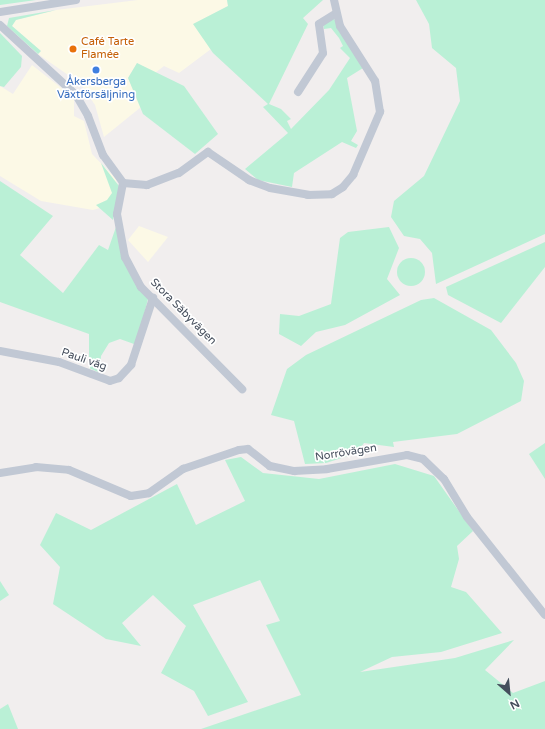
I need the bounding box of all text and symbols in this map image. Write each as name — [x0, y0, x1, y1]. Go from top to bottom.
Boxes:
place label: Café Tarte Flamée — [81, 36, 134, 62]
marker: Café Tarte Flamée — [68, 44, 78, 54]
marker: Åkersberga Växtförsäljning — [91, 65, 101, 75]
place label: Åkersberga Växtförsäljning — [57, 76, 135, 102]
street label: Stora Säbyvägen — [147, 276, 219, 348]
street label: Pauli väg — [60, 346, 108, 374]
street label: Norrövägen — [314, 442, 378, 464]
north arrow — [489, 673, 529, 713]
text: N — [508, 696, 522, 712]

